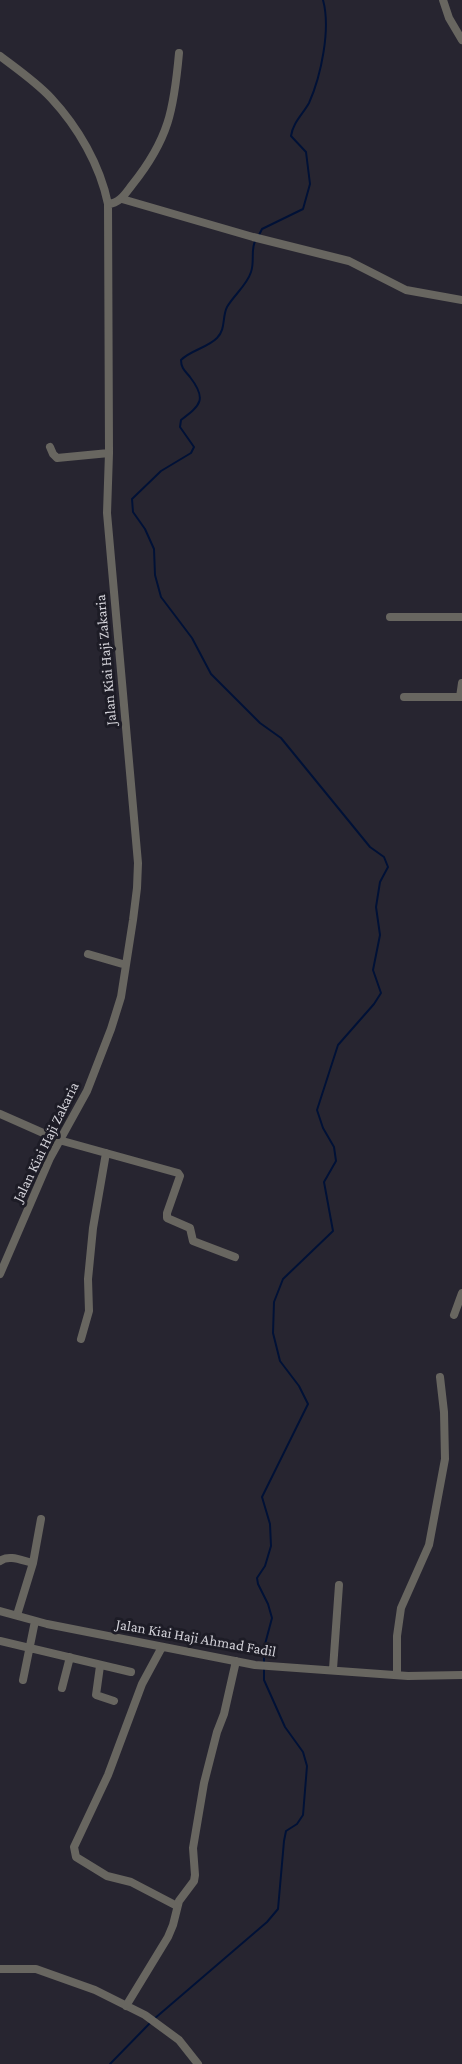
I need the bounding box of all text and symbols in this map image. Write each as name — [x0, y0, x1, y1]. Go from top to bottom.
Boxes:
street label: Jalan Kiai Haji Zakaria — [91, 594, 121, 726]
street label: Jalan Kiai Haji Zakaria — [9, 1079, 83, 1205]
street label: Jalan Kiai Haji Ahmad Fadil — [114, 1615, 278, 1661]

